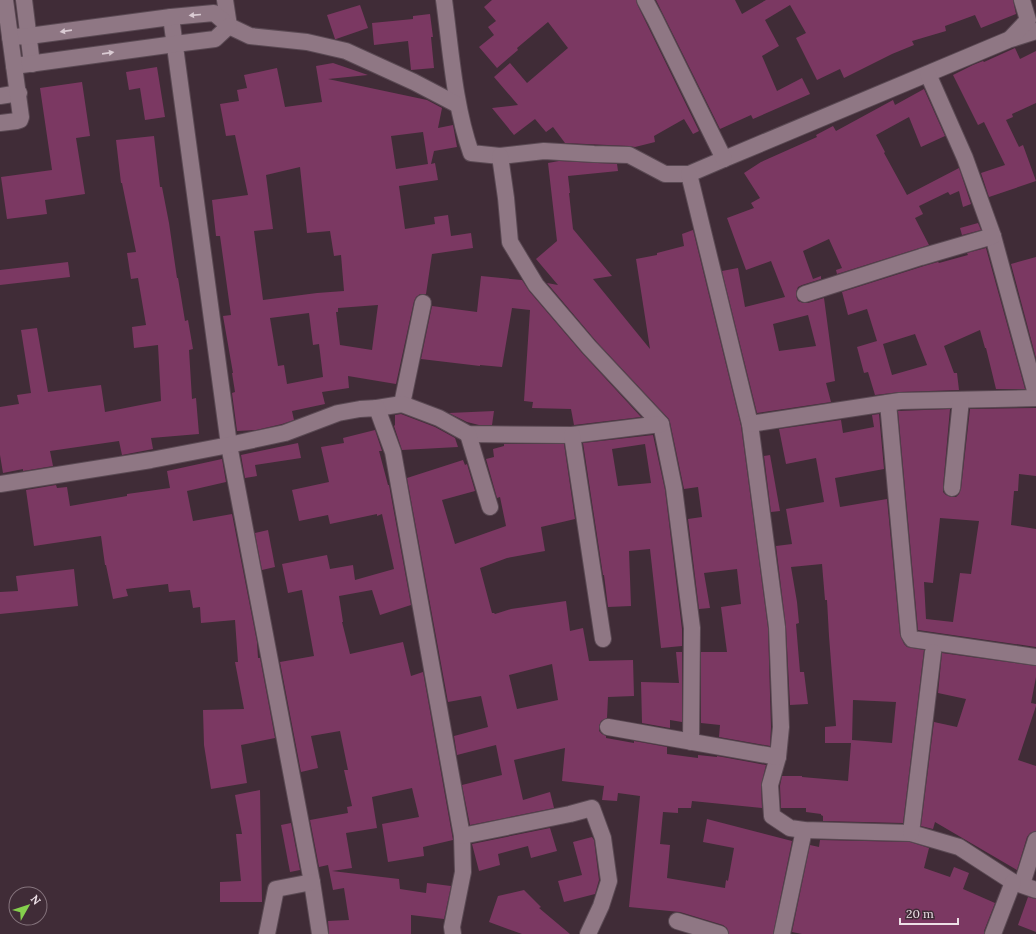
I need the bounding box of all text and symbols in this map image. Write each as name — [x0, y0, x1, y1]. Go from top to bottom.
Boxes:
one-way arrow — [189, 11, 201, 18]
one-way arrow — [60, 28, 72, 34]
one-way arrow — [102, 50, 115, 56]
north arrow — [8, 886, 48, 926]
text: N — [28, 892, 44, 908]
scale bar — [900, 900, 958, 926]
text: 20 m — [906, 906, 934, 921]

